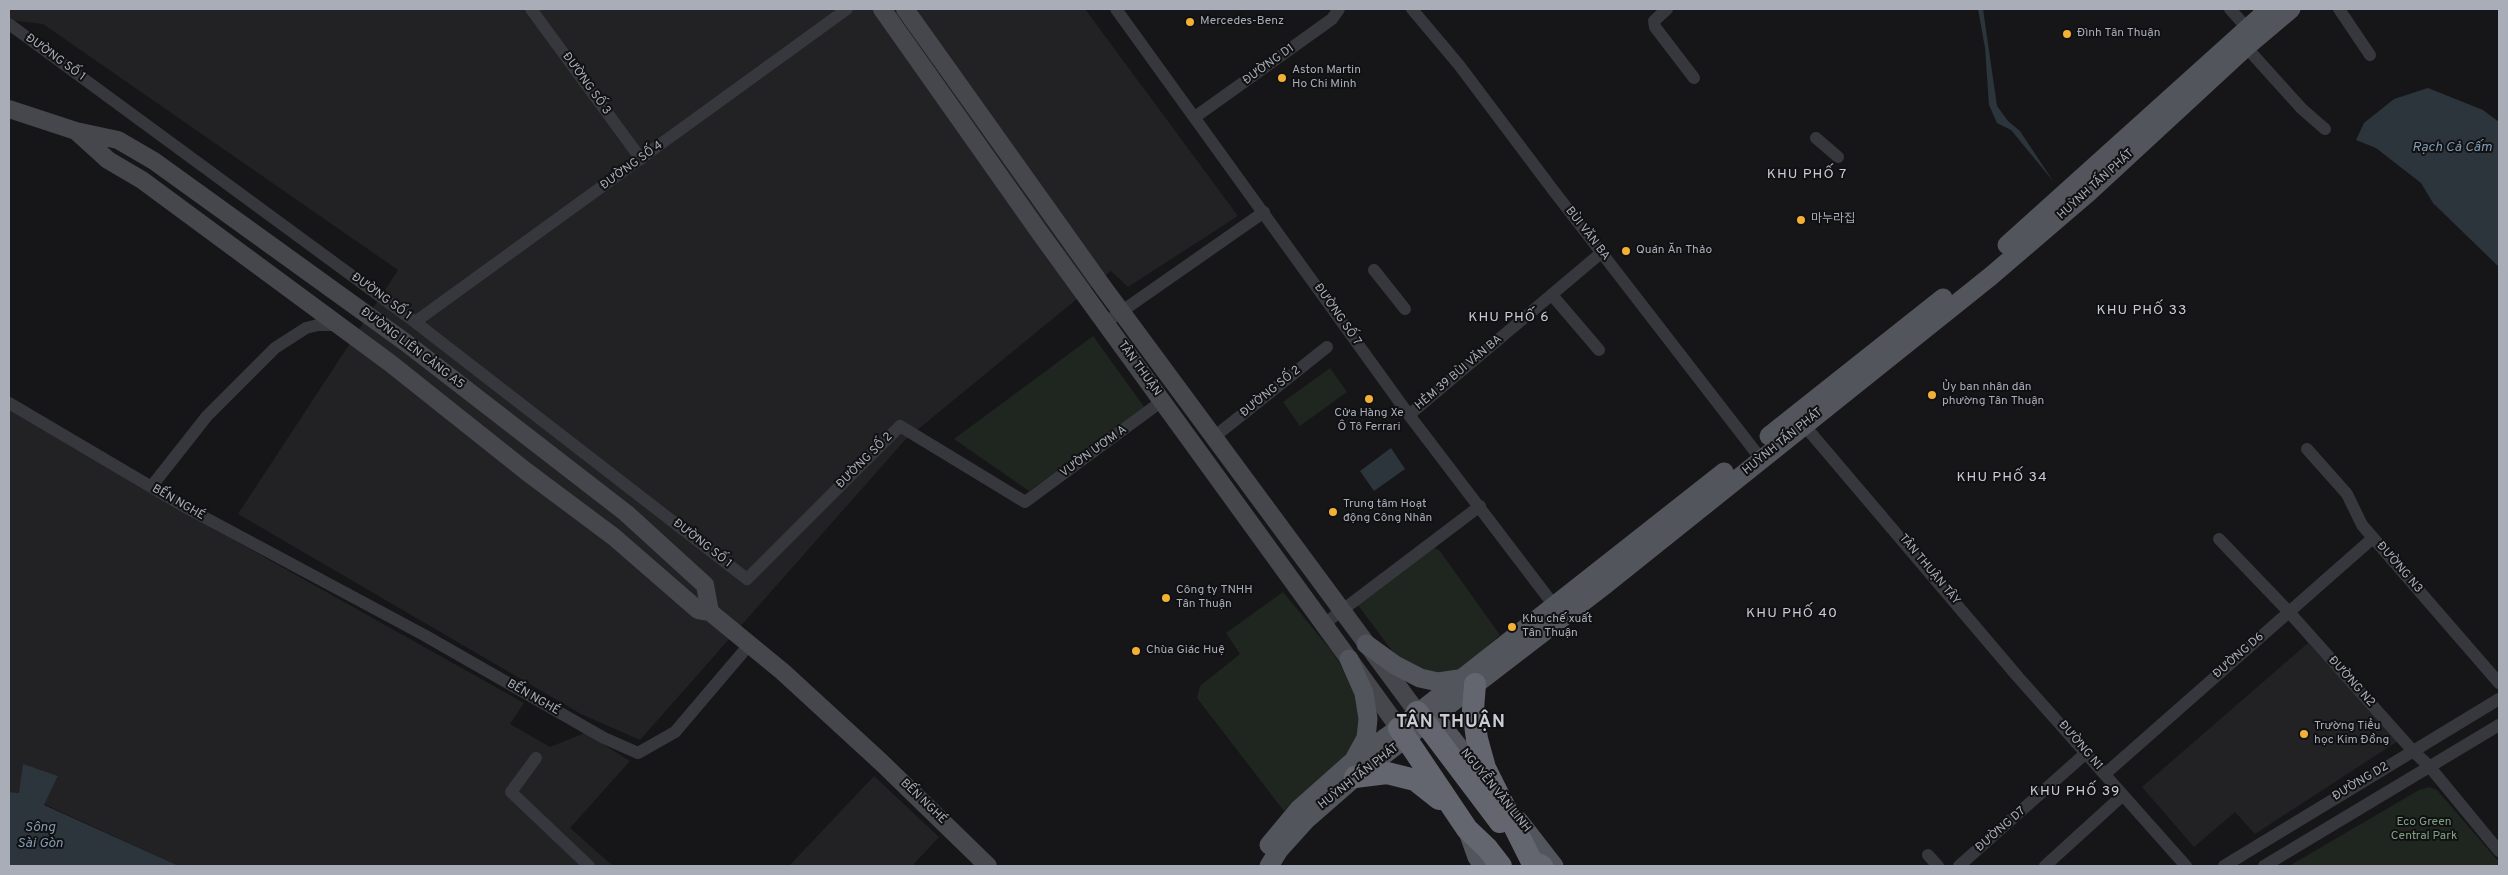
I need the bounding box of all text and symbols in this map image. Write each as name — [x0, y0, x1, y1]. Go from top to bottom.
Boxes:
place label: Mercedes-Benz — [1200, 15, 1284, 29]
marker: Mercedes-Benz — [1184, 16, 1196, 28]
place label: Đình Tân Thuận — [2077, 27, 2160, 41]
marker: Đình Tân Thuận — [2061, 28, 2073, 40]
street label: ĐƯỜNG SỐ 1 — [22, 31, 88, 85]
street label: ĐƯỜNG D1 — [1241, 42, 1297, 88]
street label: ĐƯỜNG SỐ 3 — [559, 50, 613, 118]
place label: Aston Martin Ho Chi Minh — [1292, 64, 1361, 92]
marker: Aston Martin Ho Chi Minh — [1276, 72, 1288, 84]
street label: ĐƯỜNG SỐ 4 — [598, 139, 666, 193]
water label: Rạch Cả Cấm — [2412, 140, 2492, 156]
street label: HUỲNH TẤN PHÁT — [2055, 147, 2137, 223]
district label: KHU PHỐ 7 — [1766, 167, 1848, 183]
street label: BÙI VĂN BA — [1562, 204, 1612, 264]
place label: 마누라집 — [1811, 213, 1855, 227]
marker: 마누라집 — [1795, 214, 1807, 226]
place label: Quán Ăn Thảo — [1636, 244, 1712, 258]
marker: Quán Ăn Thảo — [1620, 245, 1632, 257]
street label: ĐƯỜNG SỐ 1 — [348, 270, 414, 324]
street label: ĐƯỜNG SỐ 7 — [1310, 281, 1364, 349]
district label: KHU PHỐ 33 — [2095, 303, 2189, 319]
street label: ĐƯỜNG LIÊN CẢNG A5 — [357, 305, 467, 393]
district label: KHU PHỐ 6 — [1467, 310, 1551, 326]
street label: HẺM 39 BÙI VĂN BA — [1413, 333, 1505, 413]
street label: TÂN THUẬN — [1114, 339, 1164, 399]
street label: ĐƯỜNG SỐ 2 — [1238, 363, 1304, 421]
place label: Ủy ban nhân dân phường Tân Thuận — [1942, 381, 2044, 409]
marker: Ủy ban nhân dân phường Tân Thuận — [1926, 389, 1938, 401]
marker: Cửa Hàng Xe Ô Tô Ferrari — [1363, 393, 1375, 405]
street label: HUỲNH TẤN PHÁT — [1740, 406, 1826, 478]
place label: Cửa Hàng Xe Ô Tô Ferrari — [1334, 407, 1404, 435]
street label: VƯỜN ƯƠM A — [1058, 423, 1130, 481]
street label: ĐƯỜNG SỐ 2 — [834, 430, 896, 492]
district label: KHU PHỐ 34 — [1955, 470, 2049, 486]
street label: BẾN NGHÉ — [149, 482, 207, 524]
place label: Trung tâm Hoạt động Công Nhân — [1343, 498, 1432, 526]
marker: Trung tâm Hoạt động Công Nhân — [1327, 506, 1339, 518]
street label: ĐƯỜNG SỐ 1 — [670, 517, 734, 571]
street label: TÂN THUẬN TÂY — [1895, 532, 1963, 608]
street label: ĐƯỜNG N3 — [2373, 540, 2425, 596]
place label: Công ty TNHH Tân Thuận — [1176, 584, 1253, 612]
marker: Công ty TNHH Tân Thuận — [1160, 592, 1172, 604]
district label: KHU PHỐ 40 — [1745, 606, 1839, 622]
place label: Khu chế xuất Tân Thuận — [1522, 613, 1592, 641]
marker: Khu chế xuất Tân Thuận — [1506, 621, 1518, 633]
street label: ĐƯỜNG D6 — [2211, 630, 2267, 682]
place label: Chùa Giác Huệ — [1146, 644, 1225, 658]
marker: Chùa Giác Huệ — [1130, 645, 1142, 657]
street label: ĐƯỜNG N2 — [2325, 654, 2377, 710]
street label: BẾN NGHÉ — [504, 677, 562, 719]
district label: TÂN THUẬN — [1395, 712, 1507, 734]
street label: ĐƯỜNG N1 — [2055, 719, 2105, 773]
place label: Trường Tiểu học Kim Đồng — [2314, 720, 2389, 748]
marker: Trường Tiểu học Kim Đồng — [2298, 728, 2310, 740]
street label: HUỲNH TẤN PHÁT — [1316, 741, 1402, 813]
street label: NGUYỄN VĂN LINH — [1457, 746, 1533, 836]
street label: ĐƯỜNG D2 — [2330, 760, 2392, 804]
street label: BẾN NGHÉ — [897, 776, 949, 828]
district label: KHU PHỐ 39 — [2028, 784, 2122, 800]
street label: ĐƯỜNG D7 — [1973, 805, 2029, 855]
park label: Eco Green Central Park — [2391, 816, 2457, 844]
water label: Sông Sài Gòn — [17, 820, 63, 852]

